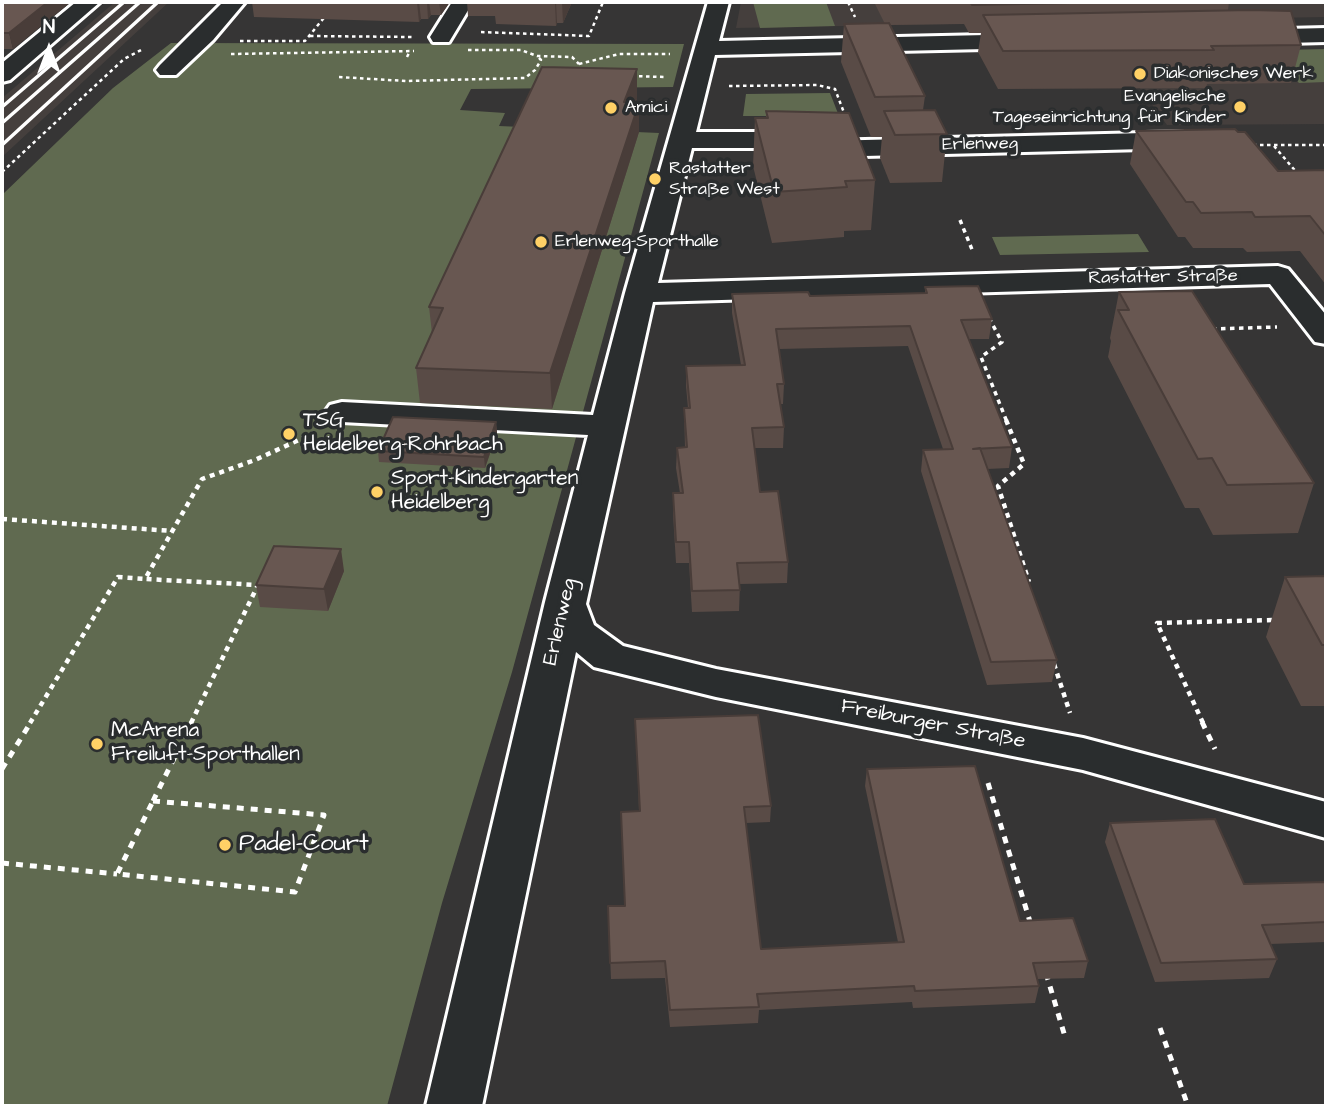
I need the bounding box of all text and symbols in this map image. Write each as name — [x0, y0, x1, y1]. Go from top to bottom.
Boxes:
north arrow — [14, 14, 84, 84]
text: N — [43, 14, 55, 41]
place label: Diakonisches Werk — [1154, 63, 1313, 85]
marker: Diakonisches Werk — [1132, 66, 1148, 82]
place label: Evangelische Tageseinrichtung für Kinder — [993, 86, 1226, 128]
place label: Amici — [625, 97, 667, 119]
marker: Evangelische Tageseinrichtung für Kinder — [1232, 99, 1248, 115]
marker: Amici — [603, 100, 619, 116]
street label: Erlenweg — [942, 134, 1018, 156]
place label: Rastatter Straße West — [669, 158, 780, 200]
marker: Rastatter Straße West — [647, 171, 663, 187]
place label: Erlenweg-Sporthalle — [555, 231, 719, 253]
marker: Erlenweg-Sporthalle — [533, 234, 549, 250]
street label: Rastatter Straße — [1088, 266, 1238, 290]
place label: TSG Heidelberg-Rohrbach — [303, 409, 503, 459]
marker: TSG Heidelberg-Rohrbach — [281, 426, 297, 442]
place label: Sport-Kindergarten Heidelberg — [391, 467, 578, 517]
marker: Sport-Kindergarten Heidelberg — [369, 484, 385, 500]
street label: Erlenweg — [539, 576, 583, 668]
street label: Freiburger Straße — [839, 695, 1027, 755]
place label: McArena Freiluft-Sporthallen — [111, 719, 300, 769]
marker: McArena Freiluft-Sporthallen — [89, 736, 105, 752]
place label: Padel-Court — [239, 831, 369, 859]
marker: Padel-Court — [217, 837, 233, 853]

